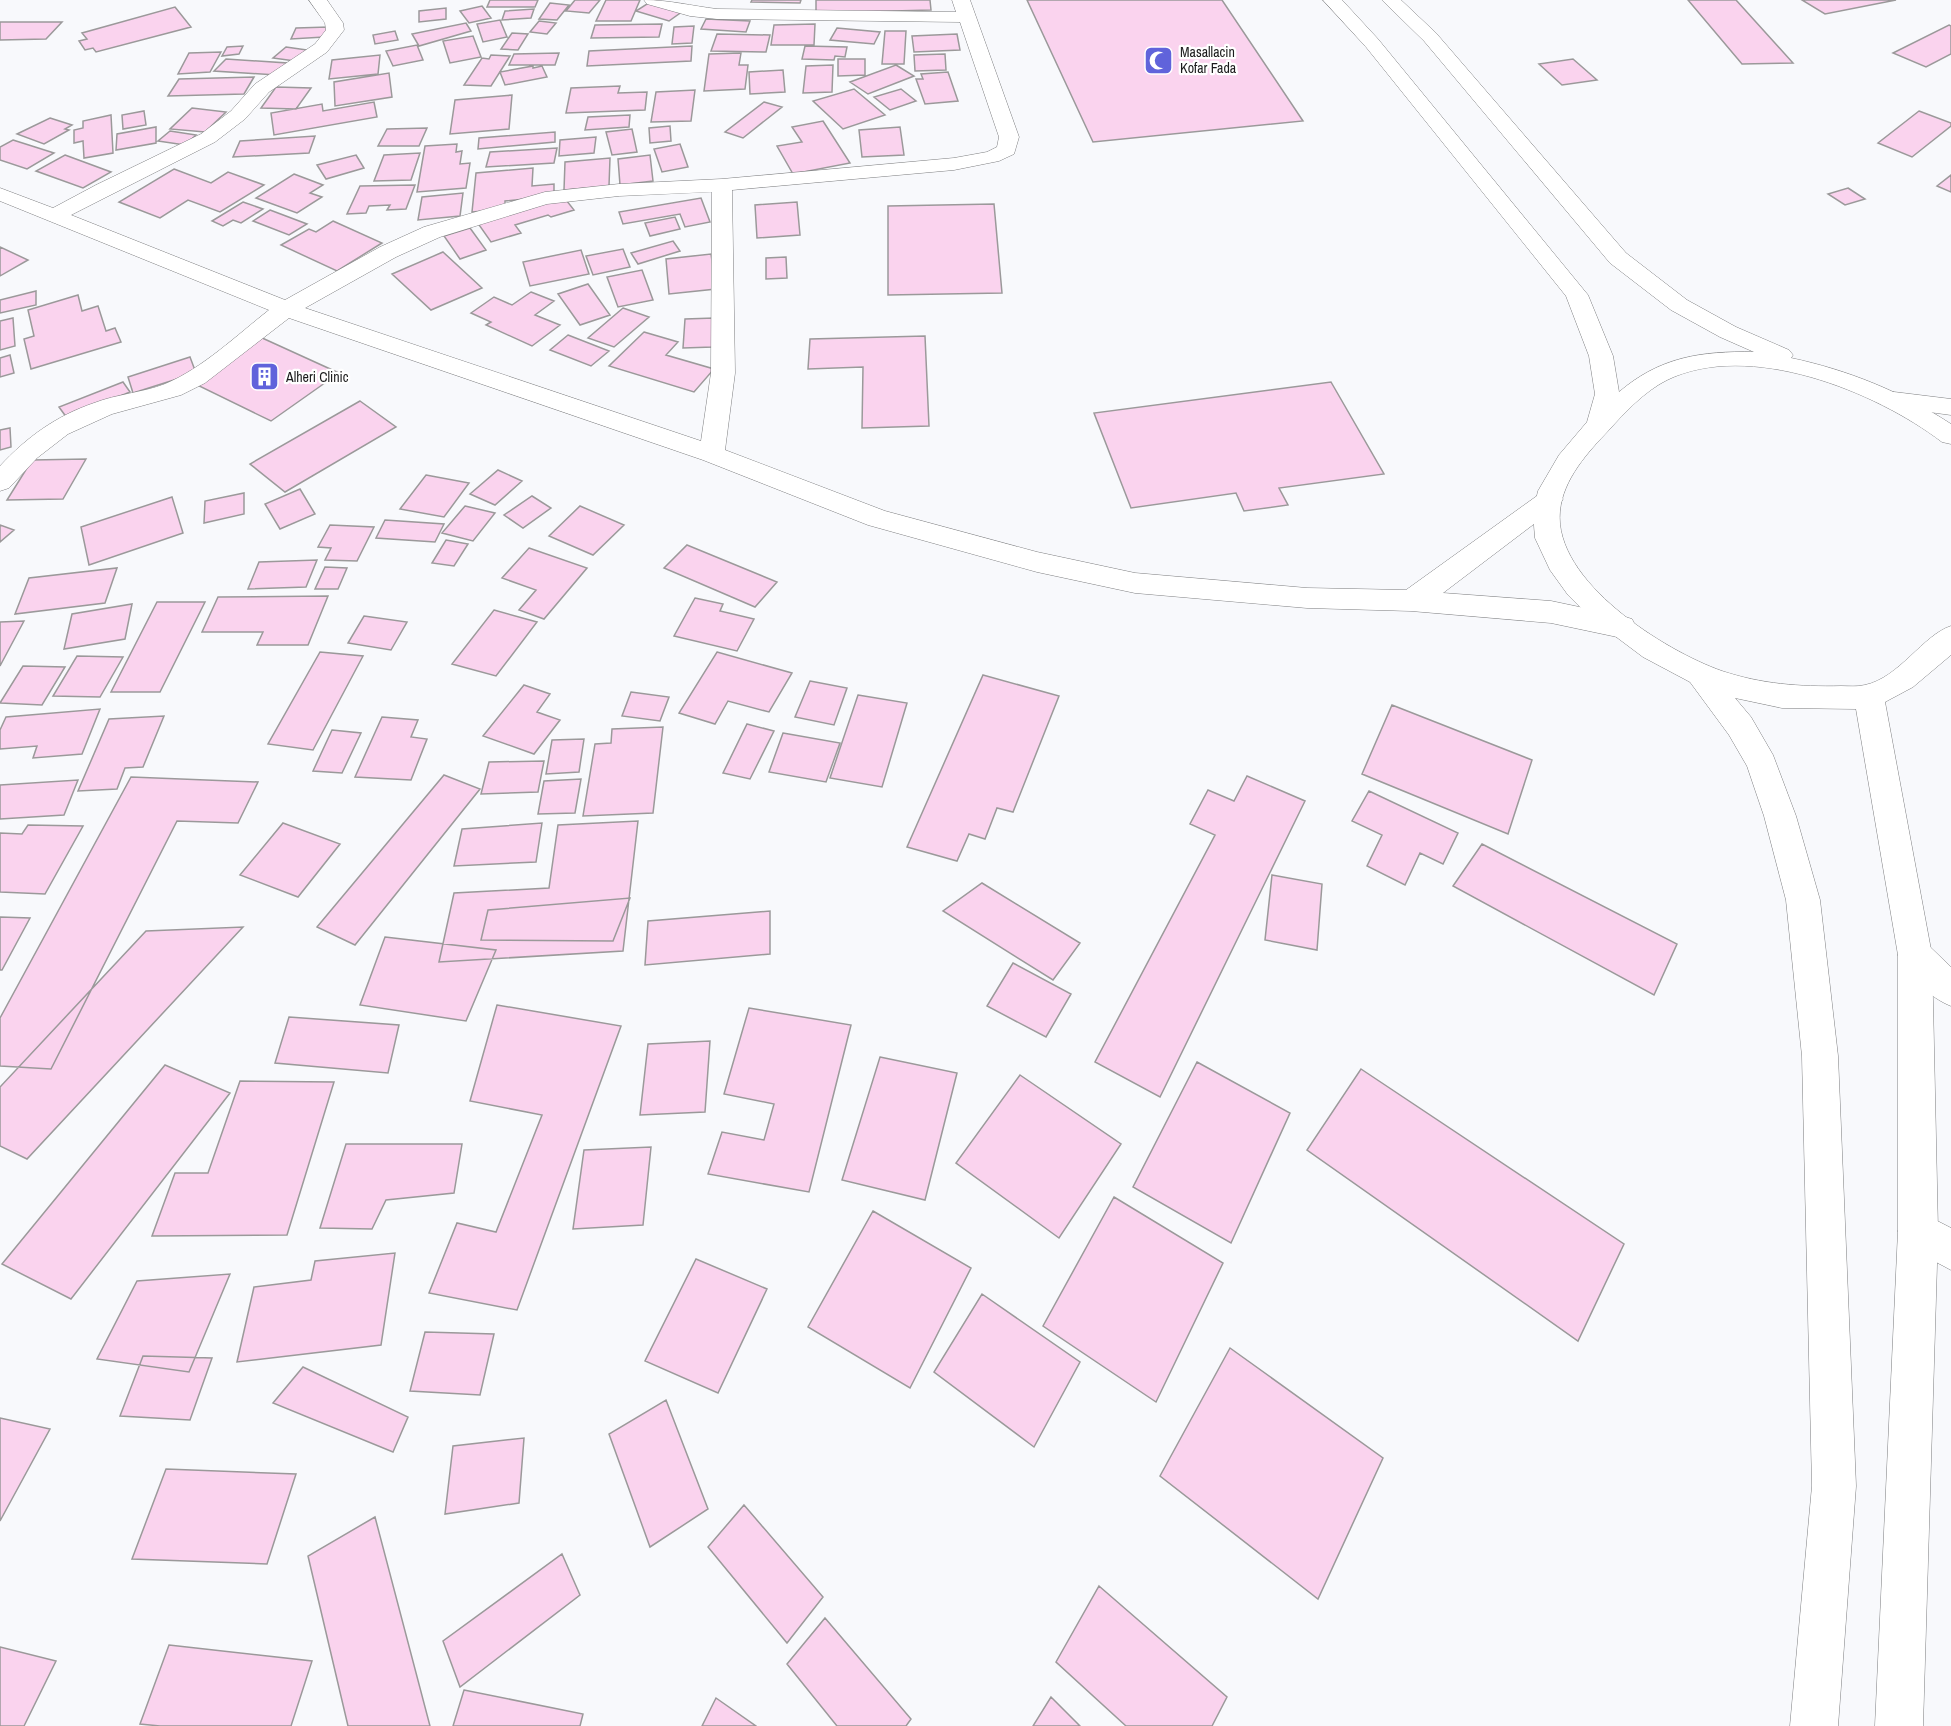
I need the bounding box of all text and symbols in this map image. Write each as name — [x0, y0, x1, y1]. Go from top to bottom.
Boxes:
place label: Masallacin Kofar Fada — [1180, 43, 1237, 77]
mosque icon: Masallacin Kofar Fada — [1143, 44, 1175, 76]
building icon: Alheri Clinic — [249, 361, 281, 393]
place label: Alheri Clinic — [285, 368, 349, 386]

